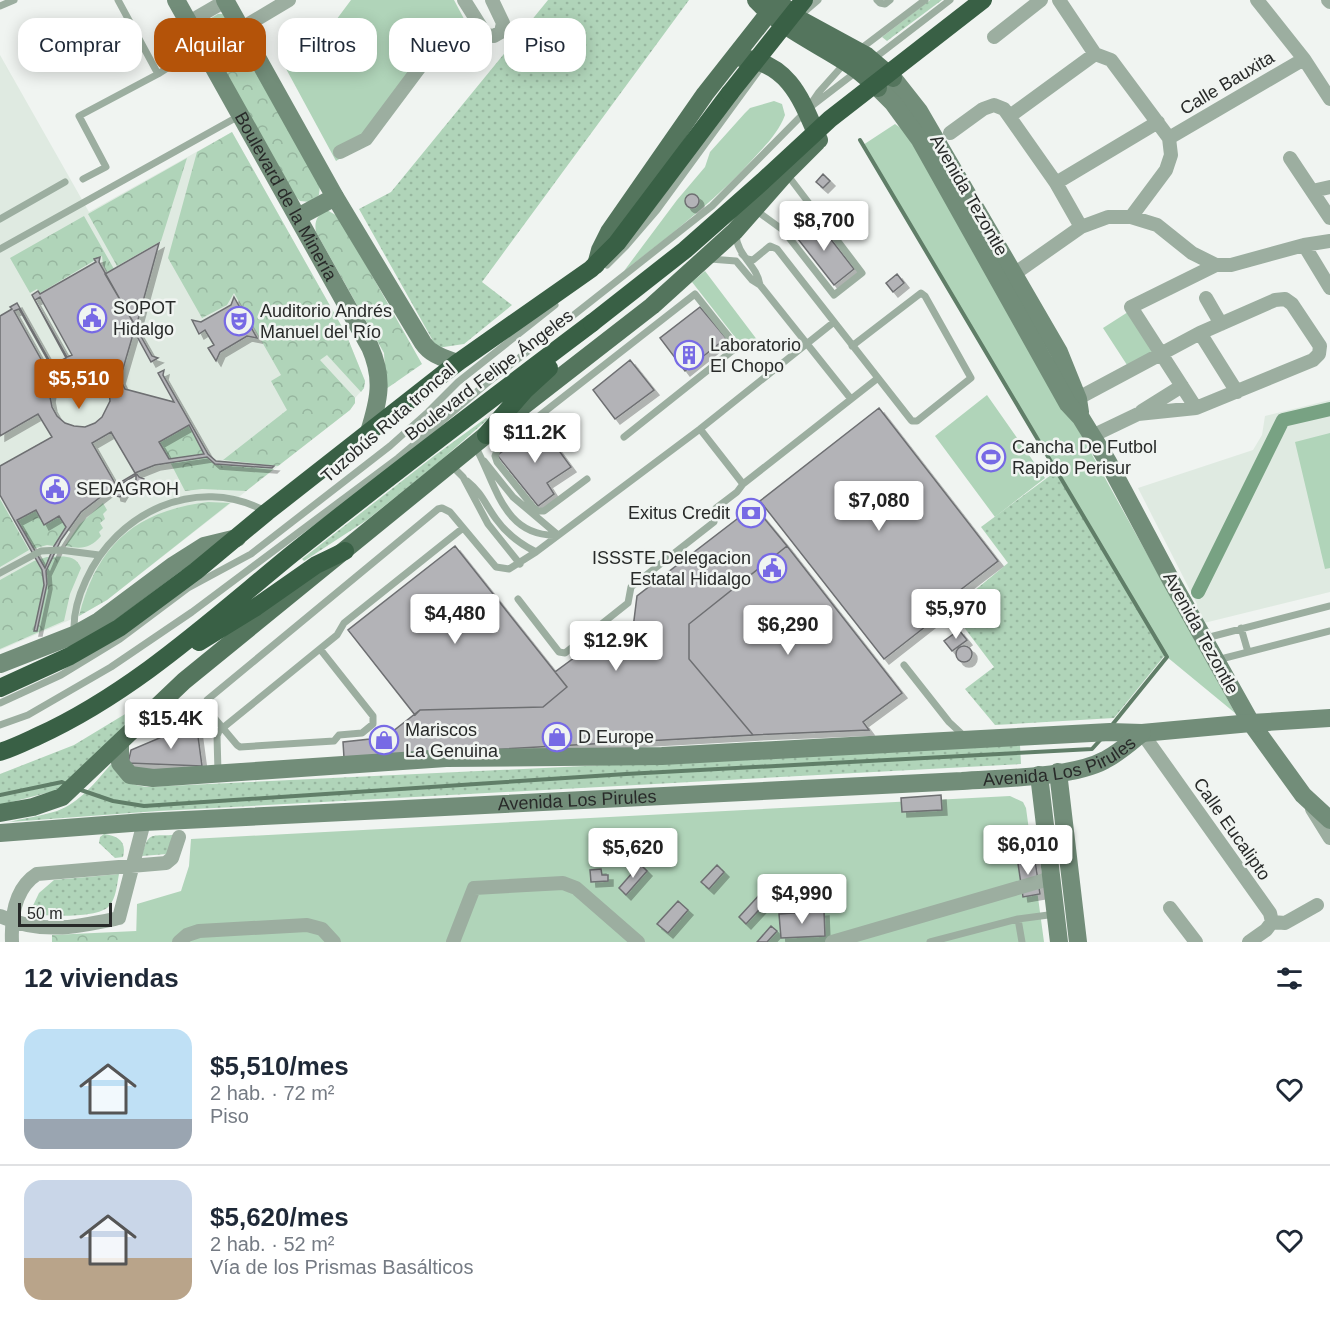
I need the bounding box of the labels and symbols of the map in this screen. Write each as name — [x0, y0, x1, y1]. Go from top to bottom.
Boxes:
street label: Calle Bauxita — [1176, 47, 1278, 119]
street label: Boulevard de la Minería — [231, 108, 341, 285]
street label: Avenida Tezontle — [926, 131, 1012, 259]
pin: $8,700 — [775, 201, 873, 252]
place label: SOPOT Hidalgo — [113, 298, 176, 339]
place label: Auditorio Andrés Manuel del Río — [260, 301, 392, 342]
public building icon: SOPOT Hidalgo — [76, 302, 108, 334]
theatre icon: Auditorio Andrés Manuel del Río — [223, 305, 255, 337]
street label: Boulevard Felipe Ángeles — [401, 305, 577, 445]
place label: Laboratorio El Chopo — [710, 335, 801, 376]
building icon: Laboratorio El Chopo — [673, 339, 705, 371]
pin: $5,510 — [30, 359, 128, 410]
street label: Tuzobús Ruta troncal — [317, 360, 459, 486]
pin: $11.2K — [486, 413, 584, 464]
place label: Cancha De Futbol Rapido Perisur — [1012, 437, 1157, 478]
sports icon: Cancha De Futbol Rapido Perisur — [975, 441, 1007, 473]
public building icon: SEDAGROH — [39, 473, 71, 505]
place label: SEDAGROH — [76, 479, 179, 499]
pin: $7,080 — [830, 481, 928, 532]
bank icon: Exitus Credit — [735, 497, 767, 529]
place label: Exitus Credit — [628, 503, 730, 523]
place label: ISSSTE Delegacion Estatal Hidalgo — [592, 548, 751, 589]
public building icon: ISSSTE Delegacion Estatal Hidalgo — [756, 552, 788, 584]
street label: Avenida Tezontle — [1159, 568, 1243, 698]
pin: $5,970 — [907, 589, 1005, 640]
pin: $4,480 — [406, 594, 504, 645]
pin: $6,290 — [739, 605, 837, 656]
pin: $12.9K — [567, 621, 665, 672]
pin: $15.4K — [122, 699, 220, 750]
place label: Mariscos La Genuina — [405, 720, 499, 761]
shop icon: D Europe — [541, 721, 573, 753]
shop icon: Mariscos La Genuina — [368, 724, 400, 756]
place label: D Europe — [578, 727, 654, 747]
street label: Avenida Los Pirules — [982, 733, 1140, 790]
street label: Calle Eucalipto — [1189, 774, 1275, 884]
street label: Avenida Los Pirules — [497, 786, 657, 814]
pin: $6,010 — [979, 825, 1077, 876]
pin: $5,620 — [584, 828, 682, 879]
pin: $4,990 — [753, 874, 851, 925]
scale bar — [18, 900, 112, 928]

